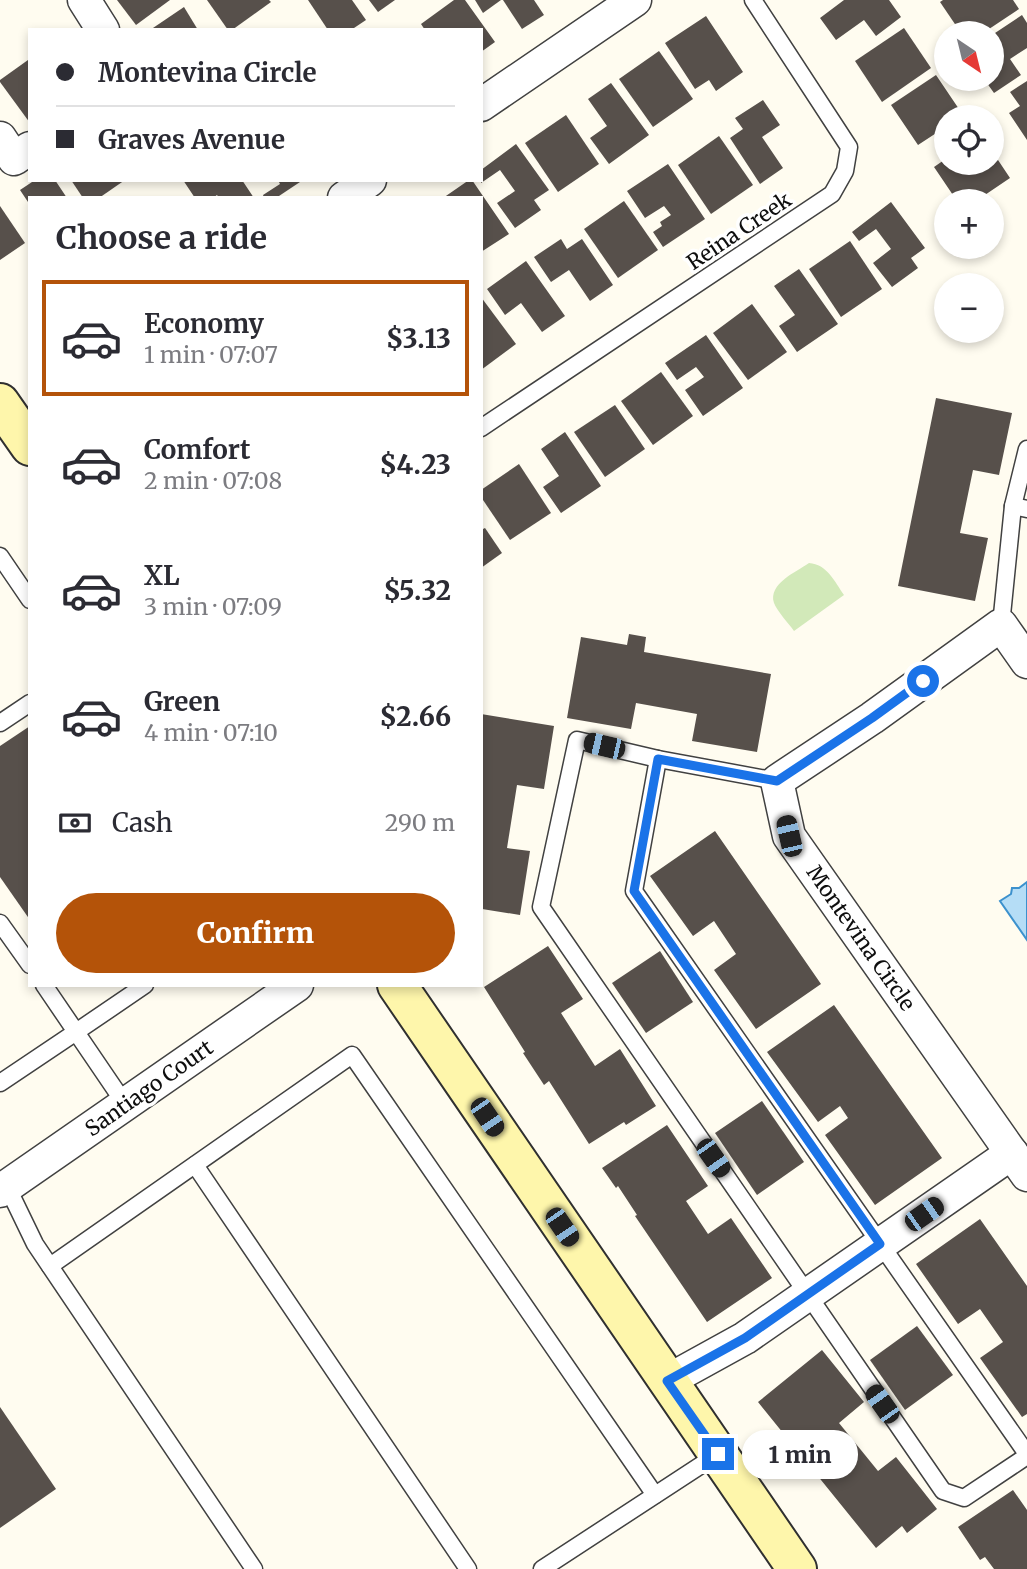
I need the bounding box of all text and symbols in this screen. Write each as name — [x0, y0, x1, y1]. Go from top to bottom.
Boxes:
north arrow — [934, 21, 1004, 91]
map controls — [934, 21, 1004, 343]
text: Montevina Circle — [98, 56, 317, 89]
button: locate — [934, 105, 1004, 175]
text: Graves Avenue — [98, 123, 285, 156]
street label: Reina Creek — [682, 186, 797, 276]
button: + — [934, 189, 1004, 259]
text: Choose a ride — [56, 218, 267, 258]
button: − — [934, 273, 1004, 343]
icon: car — [60, 307, 123, 370]
text: Economy — [144, 307, 264, 340]
text: $3.13 — [386, 322, 451, 355]
text: 1 min · 07:07 — [144, 340, 278, 369]
icon: car — [60, 433, 123, 496]
text: Comfort — [144, 433, 250, 466]
text: $4.23 — [379, 448, 451, 481]
text: 2 min · 07:08 — [144, 466, 282, 495]
icon: car — [60, 559, 123, 622]
text: XL — [144, 559, 180, 592]
text: $5.32 — [383, 574, 451, 607]
text: 3 min · 07:09 — [144, 592, 282, 621]
route start — [907, 665, 939, 697]
icon: car — [60, 685, 123, 748]
text: Green — [144, 685, 220, 718]
text: $2.66 — [380, 700, 451, 733]
text: 4 min · 07:10 — [144, 718, 278, 747]
car — [582, 731, 627, 761]
icon: cash — [56, 804, 94, 842]
text: Cash — [112, 806, 173, 839]
text: 290 m — [385, 808, 455, 837]
car — [775, 813, 804, 859]
street label: Montevina Circle — [801, 860, 921, 1016]
button: Confirm — [56, 893, 455, 973]
street label: Santiago Court — [80, 1034, 218, 1142]
car — [467, 1094, 508, 1140]
car — [693, 1135, 734, 1181]
car — [901, 1193, 948, 1235]
car — [542, 1204, 583, 1250]
car — [862, 1381, 903, 1427]
callout: 1 min — [742, 1430, 858, 1478]
route end — [702, 1438, 734, 1470]
text: 1 min — [768, 1440, 832, 1469]

